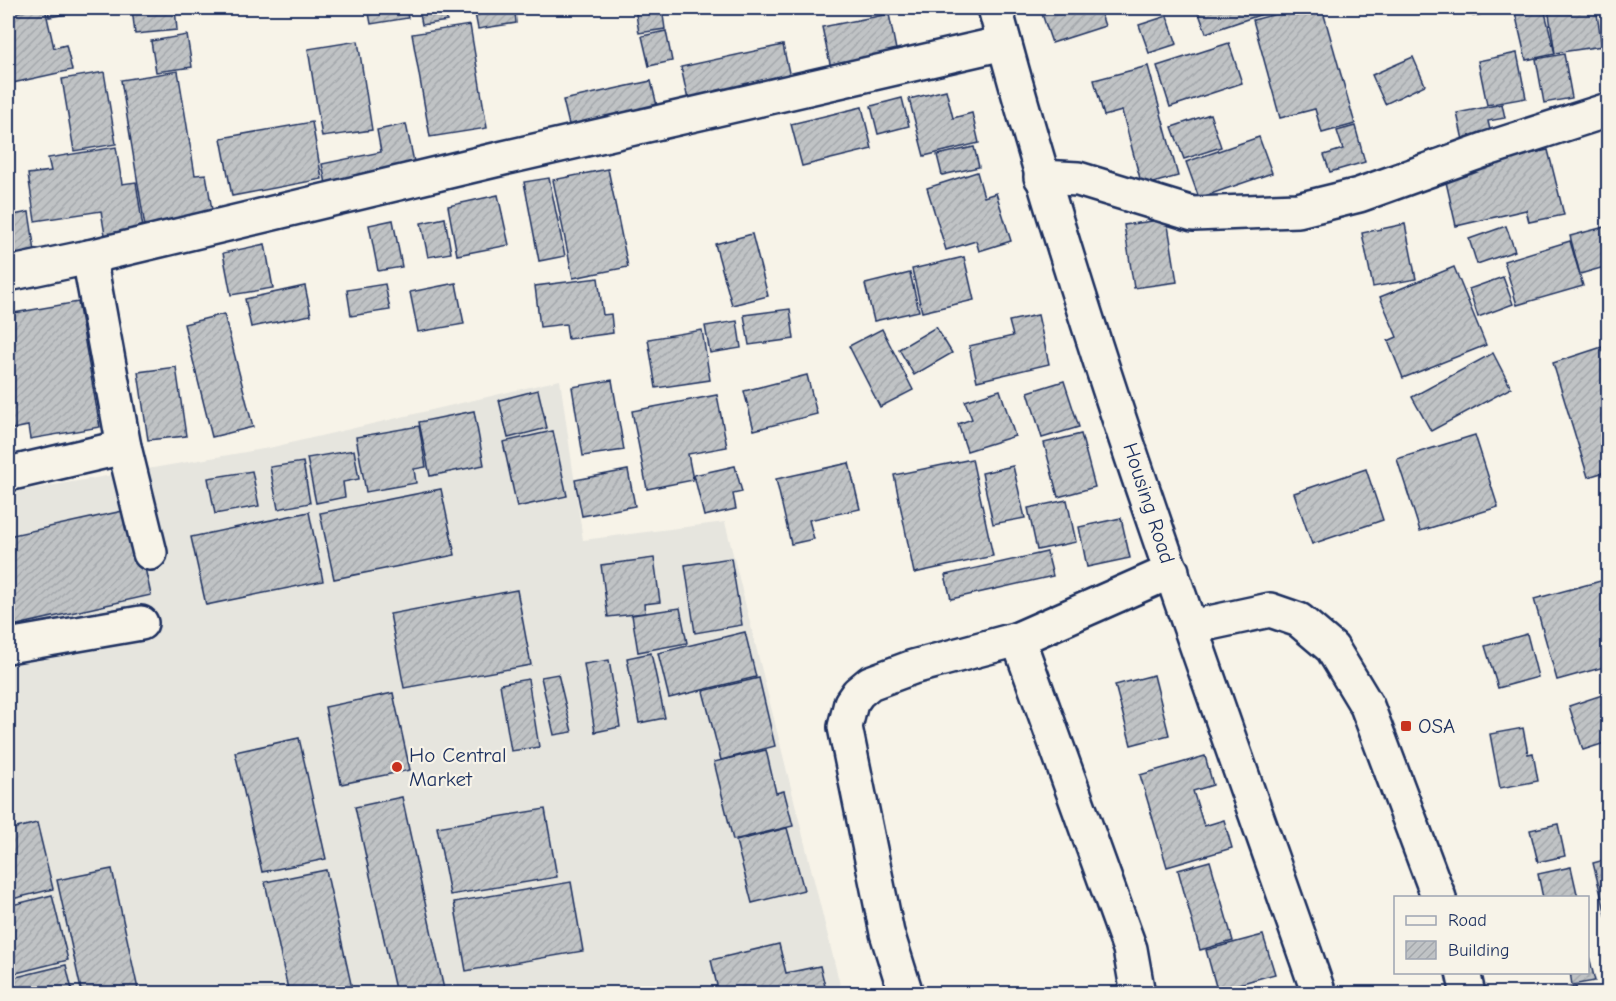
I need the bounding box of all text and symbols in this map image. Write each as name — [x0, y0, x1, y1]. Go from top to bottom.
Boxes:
street label: Housing Road — [1118, 440, 1180, 566]
place label: OSA — [1418, 714, 1455, 738]
marker: OSA — [1399, 719, 1413, 733]
place label: Ho Central Market — [409, 743, 507, 791]
marker: Ho Central Market — [390, 760, 404, 774]
legend — [1394, 896, 1589, 974]
text: Road — [1448, 910, 1487, 931]
text: Building — [1448, 940, 1510, 961]

